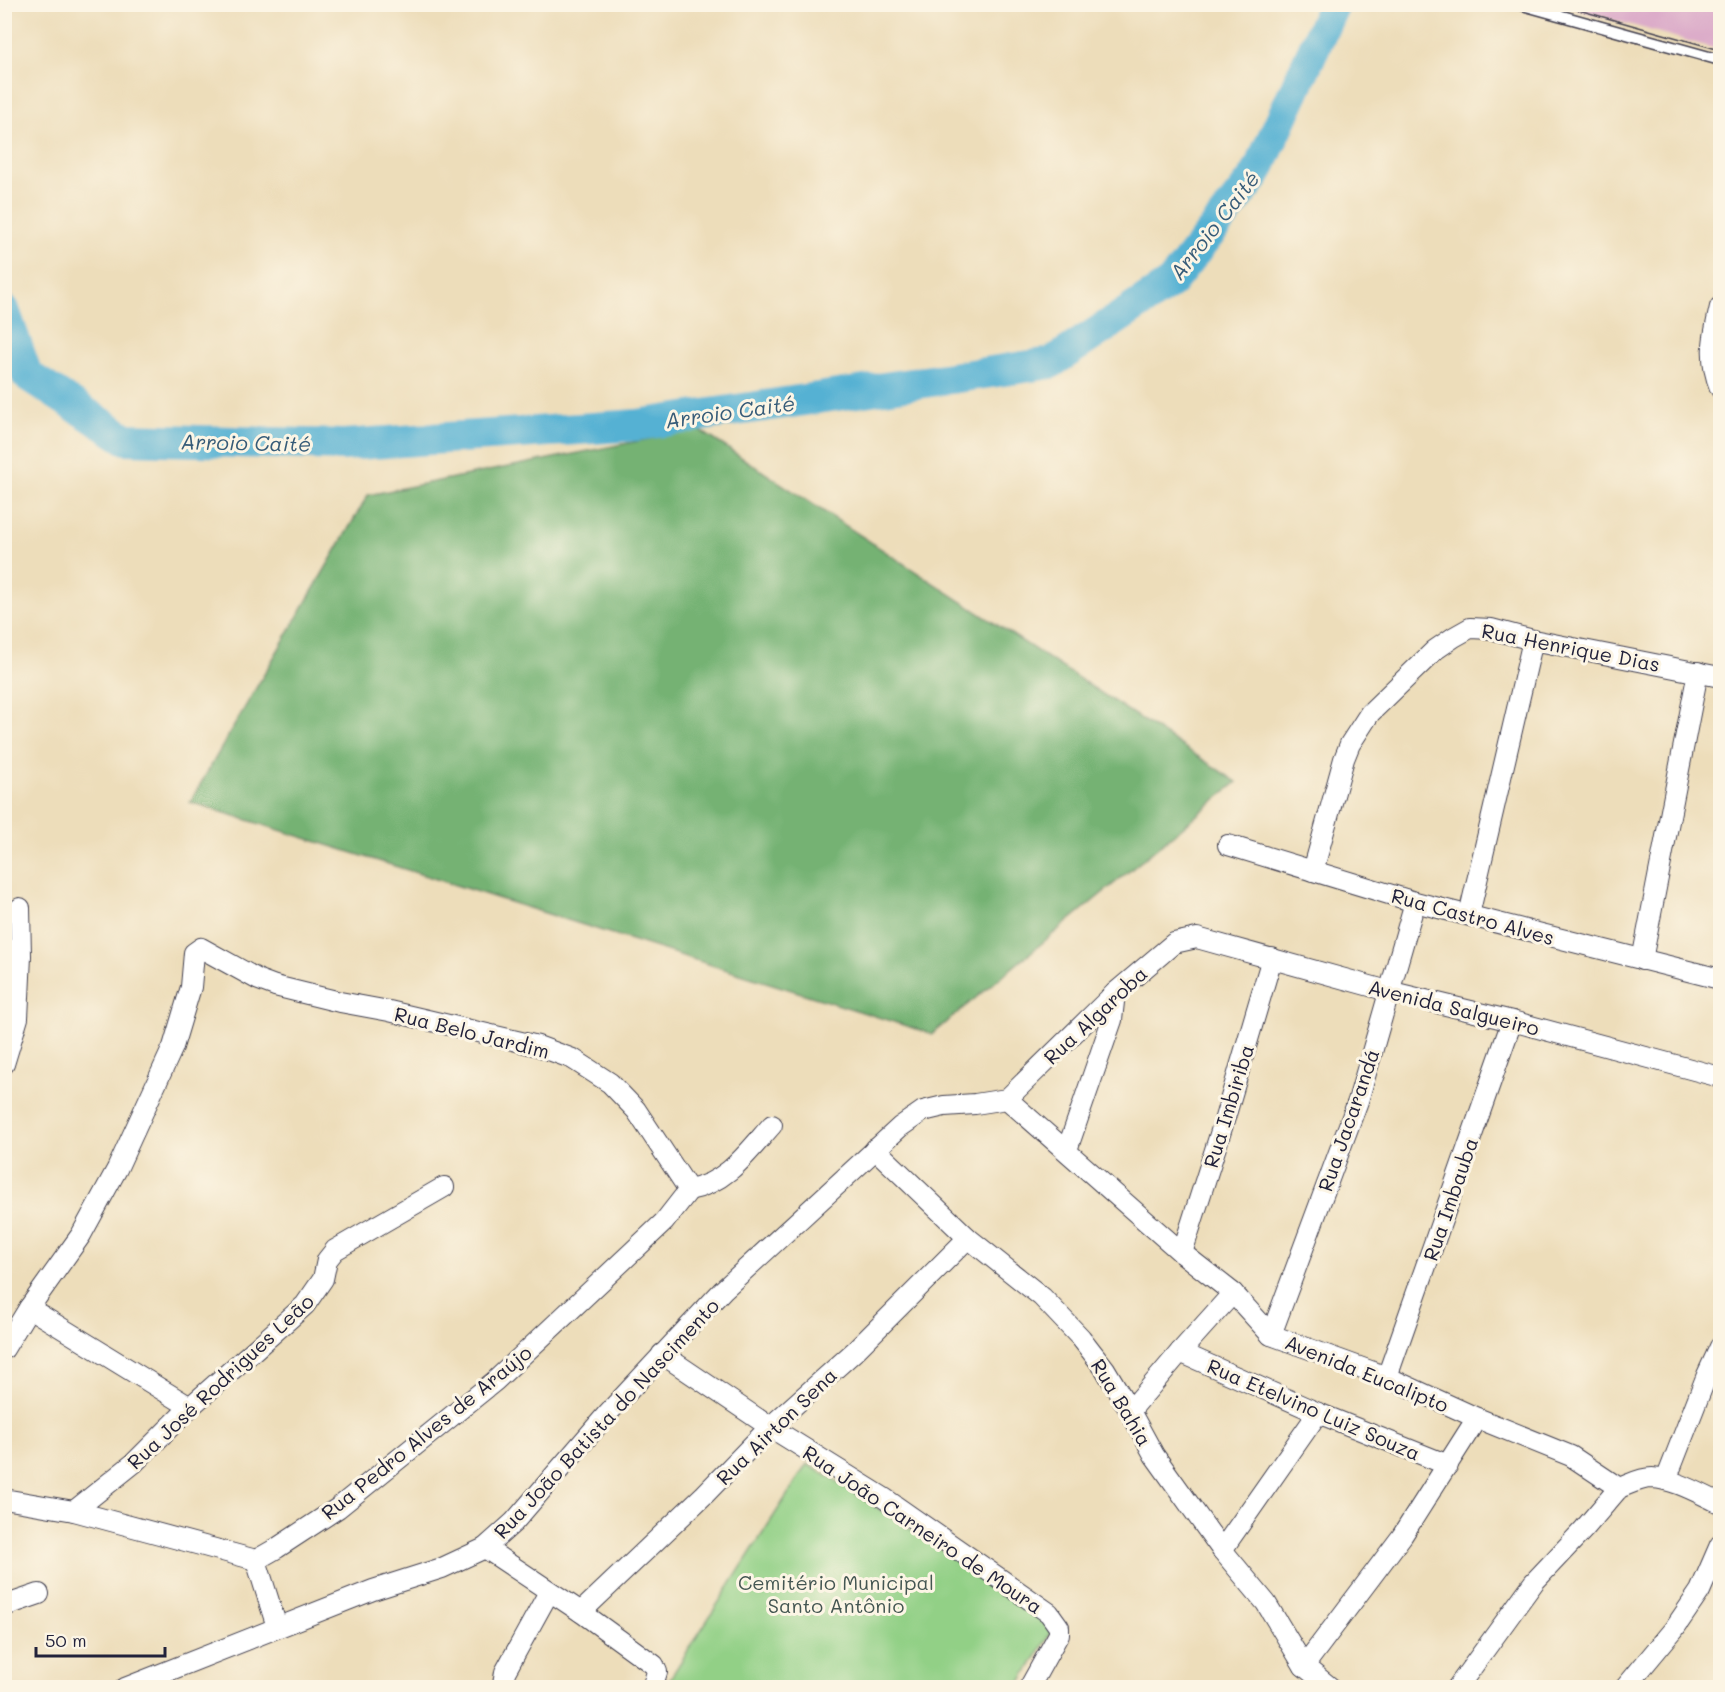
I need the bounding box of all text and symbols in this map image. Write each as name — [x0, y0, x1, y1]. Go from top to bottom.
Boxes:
water label: Arroio Caité — [1163, 165, 1265, 285]
water label: Arroio Caité — [664, 389, 796, 433]
water label: Arroio Caité — [181, 427, 311, 457]
street label: Rua Henrique Dias — [1480, 617, 1662, 677]
street label: Rua Castro Alves — [1389, 882, 1557, 950]
street label: Rua Algaroba — [1038, 960, 1152, 1070]
street label: Avenida Salgueiro — [1366, 973, 1542, 1041]
street label: Rua Belo Jardim — [392, 1000, 552, 1064]
street label: Rua Imbiriba — [1197, 1041, 1259, 1171]
street label: Rua Jacarandá — [1311, 1045, 1385, 1195]
street label: Rua Imbauba — [1417, 1134, 1483, 1264]
street label: Rua José Rodrigues Leão — [121, 1288, 319, 1474]
street label: Rua João Batista do Nascimento — [488, 1292, 724, 1544]
street label: Avenida Eucalipto — [1281, 1328, 1453, 1418]
street label: Rua Pedro Alves de Araújo — [315, 1339, 537, 1525]
street label: Rua Etelvino Luiz Souza — [1203, 1352, 1425, 1466]
street label: Rua Bahia — [1086, 1354, 1158, 1450]
street label: Rua Airton Sena — [710, 1362, 842, 1490]
street label: Rua João Carneiro de Moura — [798, 1439, 1048, 1619]
park label: Cemitério Municipal Santo Antônio — [738, 1569, 934, 1618]
scale bar — [36, 1620, 165, 1658]
text: 50 m — [45, 1628, 87, 1652]

